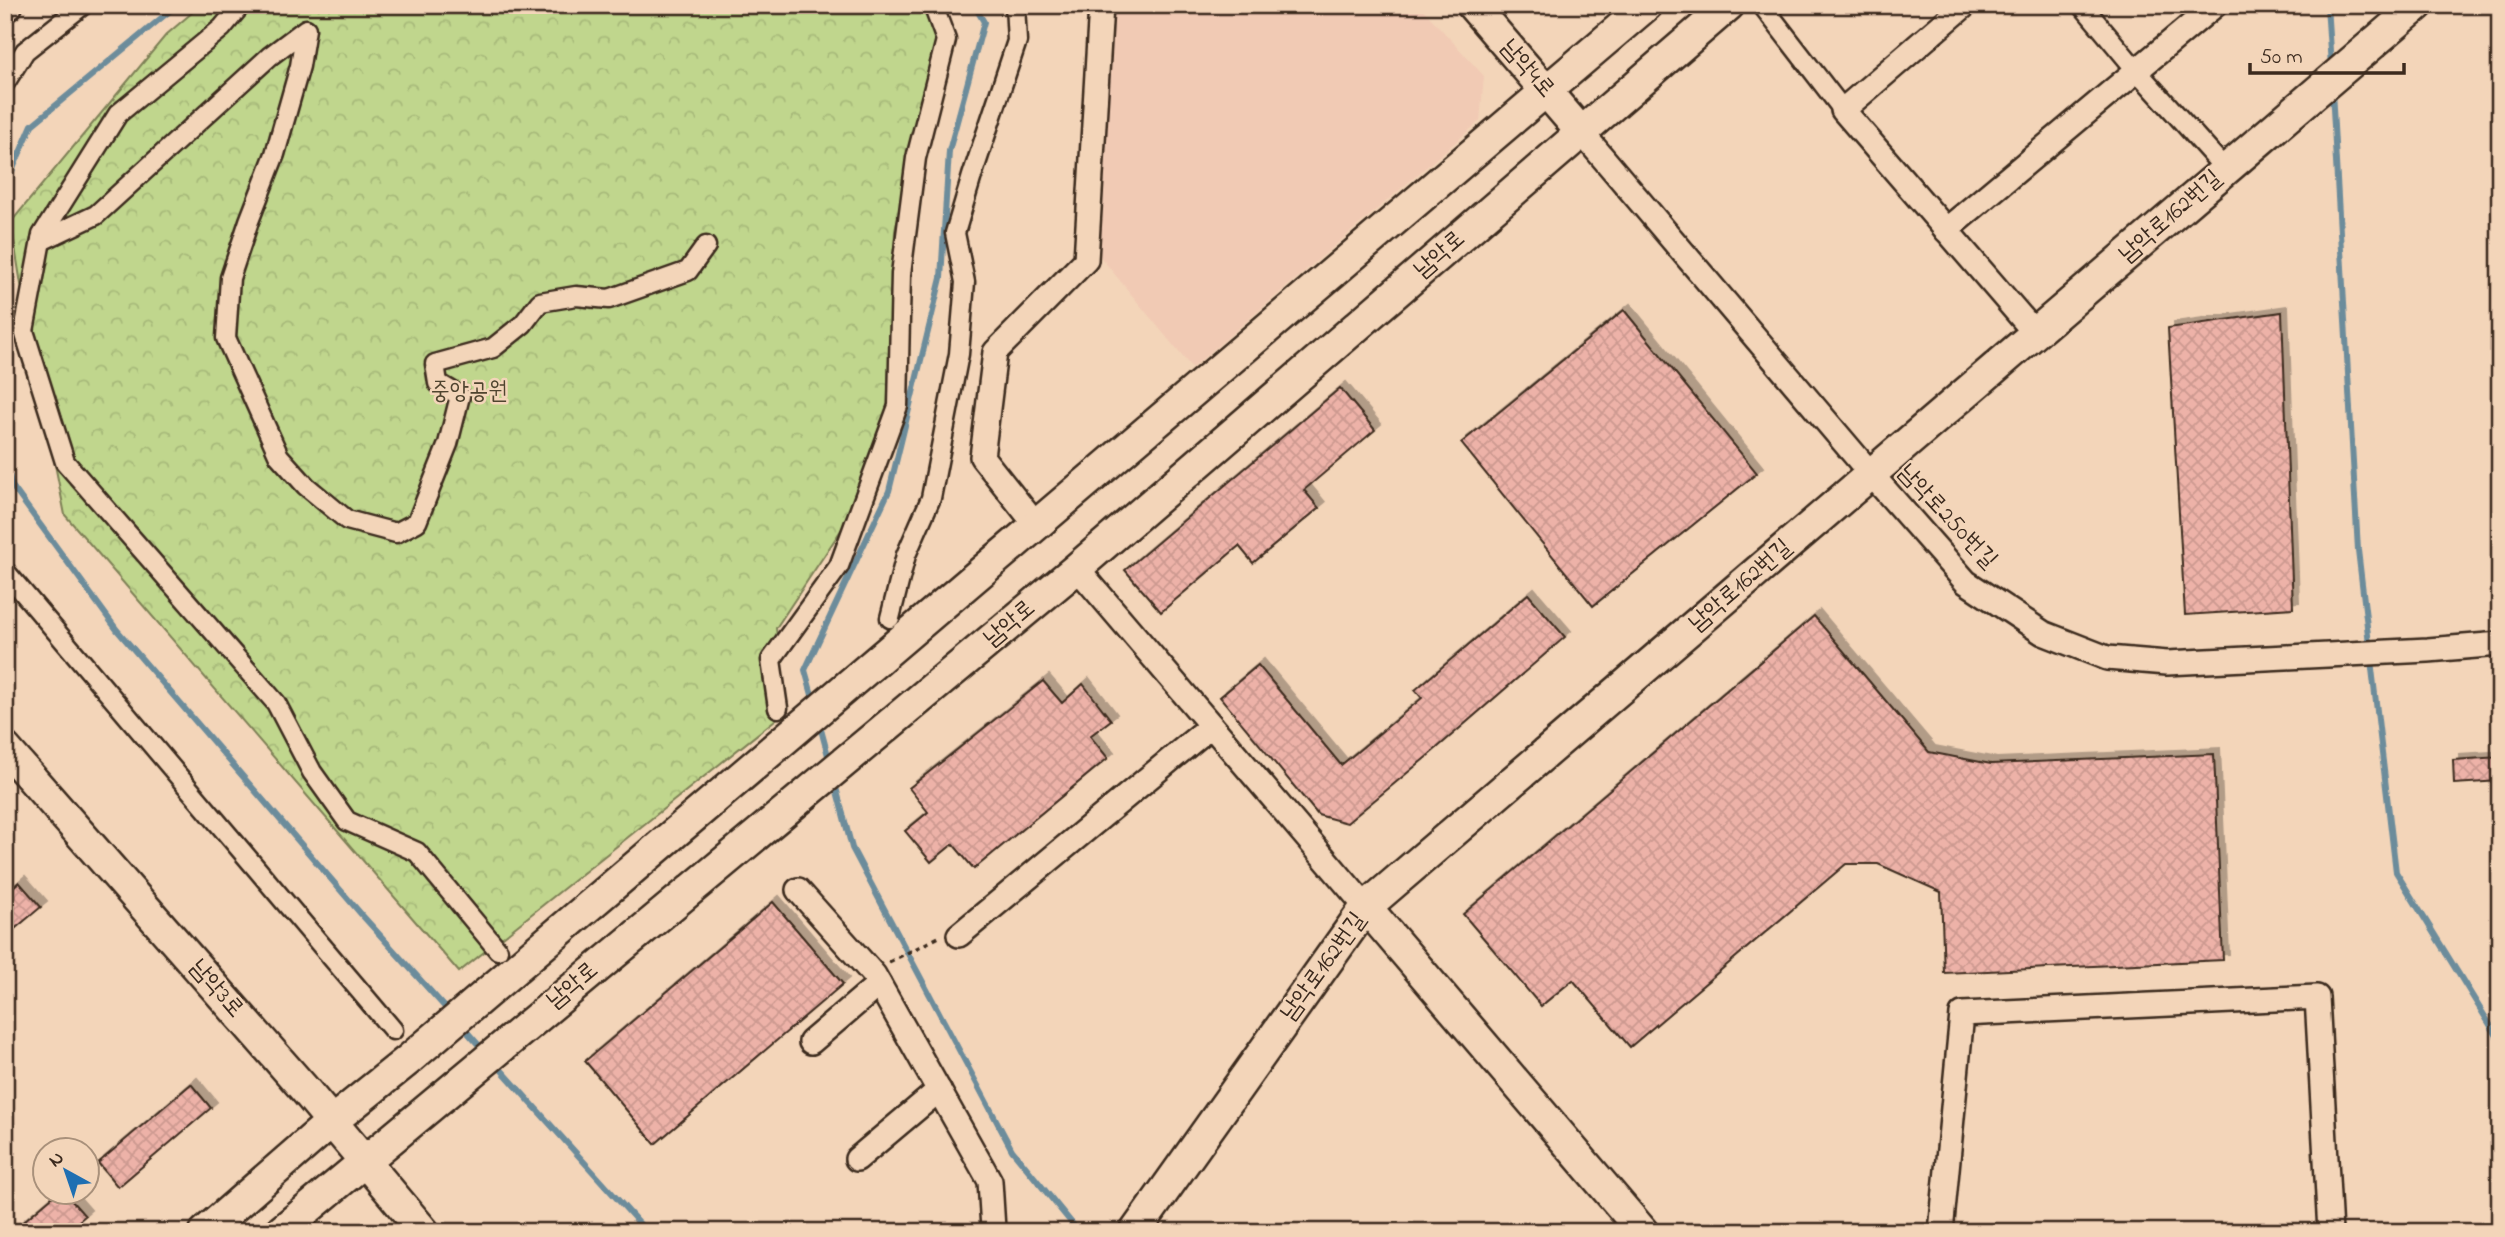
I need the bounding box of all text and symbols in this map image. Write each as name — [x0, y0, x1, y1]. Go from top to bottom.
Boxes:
street label: 남악4로 — [1492, 32, 1562, 106]
scale bar — [2250, 32, 2404, 76]
text: 50 m — [2260, 43, 2303, 73]
street label: 남악로162번길 — [2112, 162, 2230, 272]
street label: 남악로 — [1407, 223, 1473, 287]
park label: 중앙공원 — [430, 375, 508, 410]
street label: 남악로250번길 — [1889, 457, 2005, 577]
street label: 남악로162번길 — [1682, 531, 1800, 641]
street label: 남악로 — [977, 592, 1043, 656]
street label: 남악로162번길 — [1273, 905, 1375, 1029]
street label: 남악3로 — [181, 952, 251, 1026]
street label: 남악로 — [540, 954, 606, 1018]
north arrow — [32, 1136, 102, 1206]
text: N — [43, 1145, 70, 1174]

